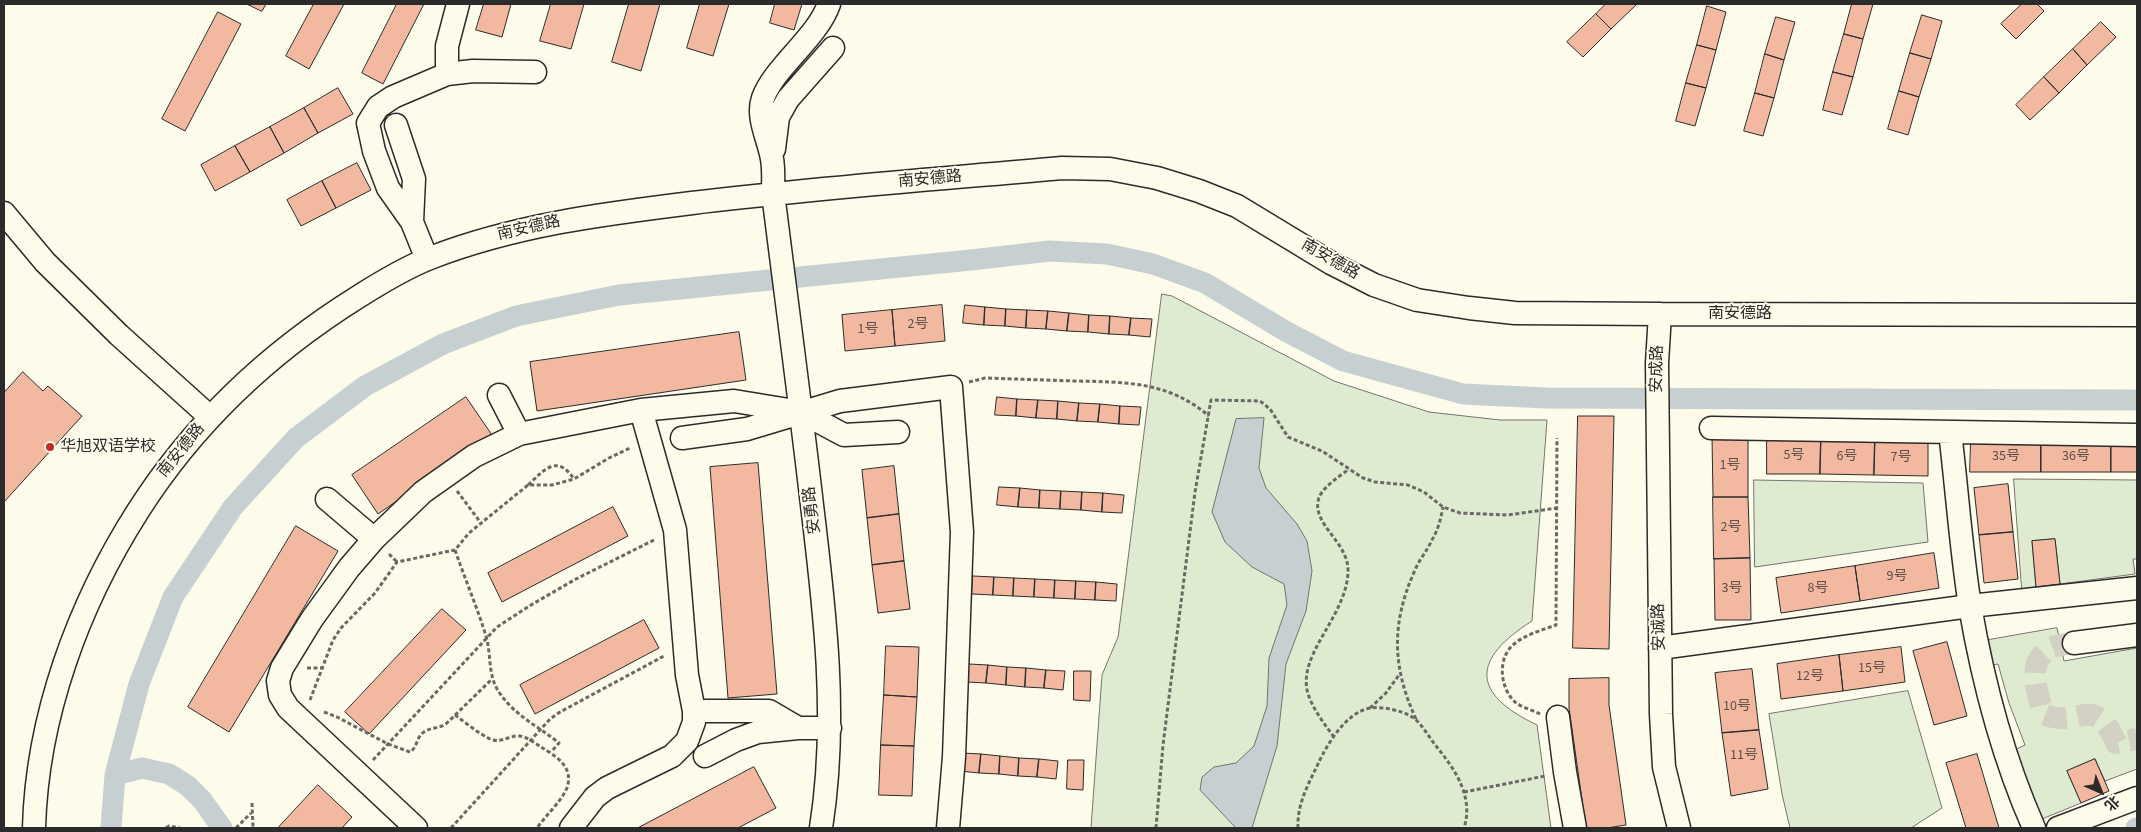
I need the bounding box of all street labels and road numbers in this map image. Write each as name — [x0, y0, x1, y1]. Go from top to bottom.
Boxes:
street label: 南安德路 — [897, 168, 963, 192]
street label: 南安德路 — [496, 212, 562, 246]
street label: 南安德路 — [1297, 236, 1363, 284]
street label: 南安德路 — [1708, 304, 1772, 324]
street label: 安成路 — [1648, 345, 1668, 393]
street label: 南安德路 — [154, 420, 210, 482]
street label: 安勇路 — [801, 485, 825, 535]
street label: 安诚路 — [1650, 603, 1670, 651]

